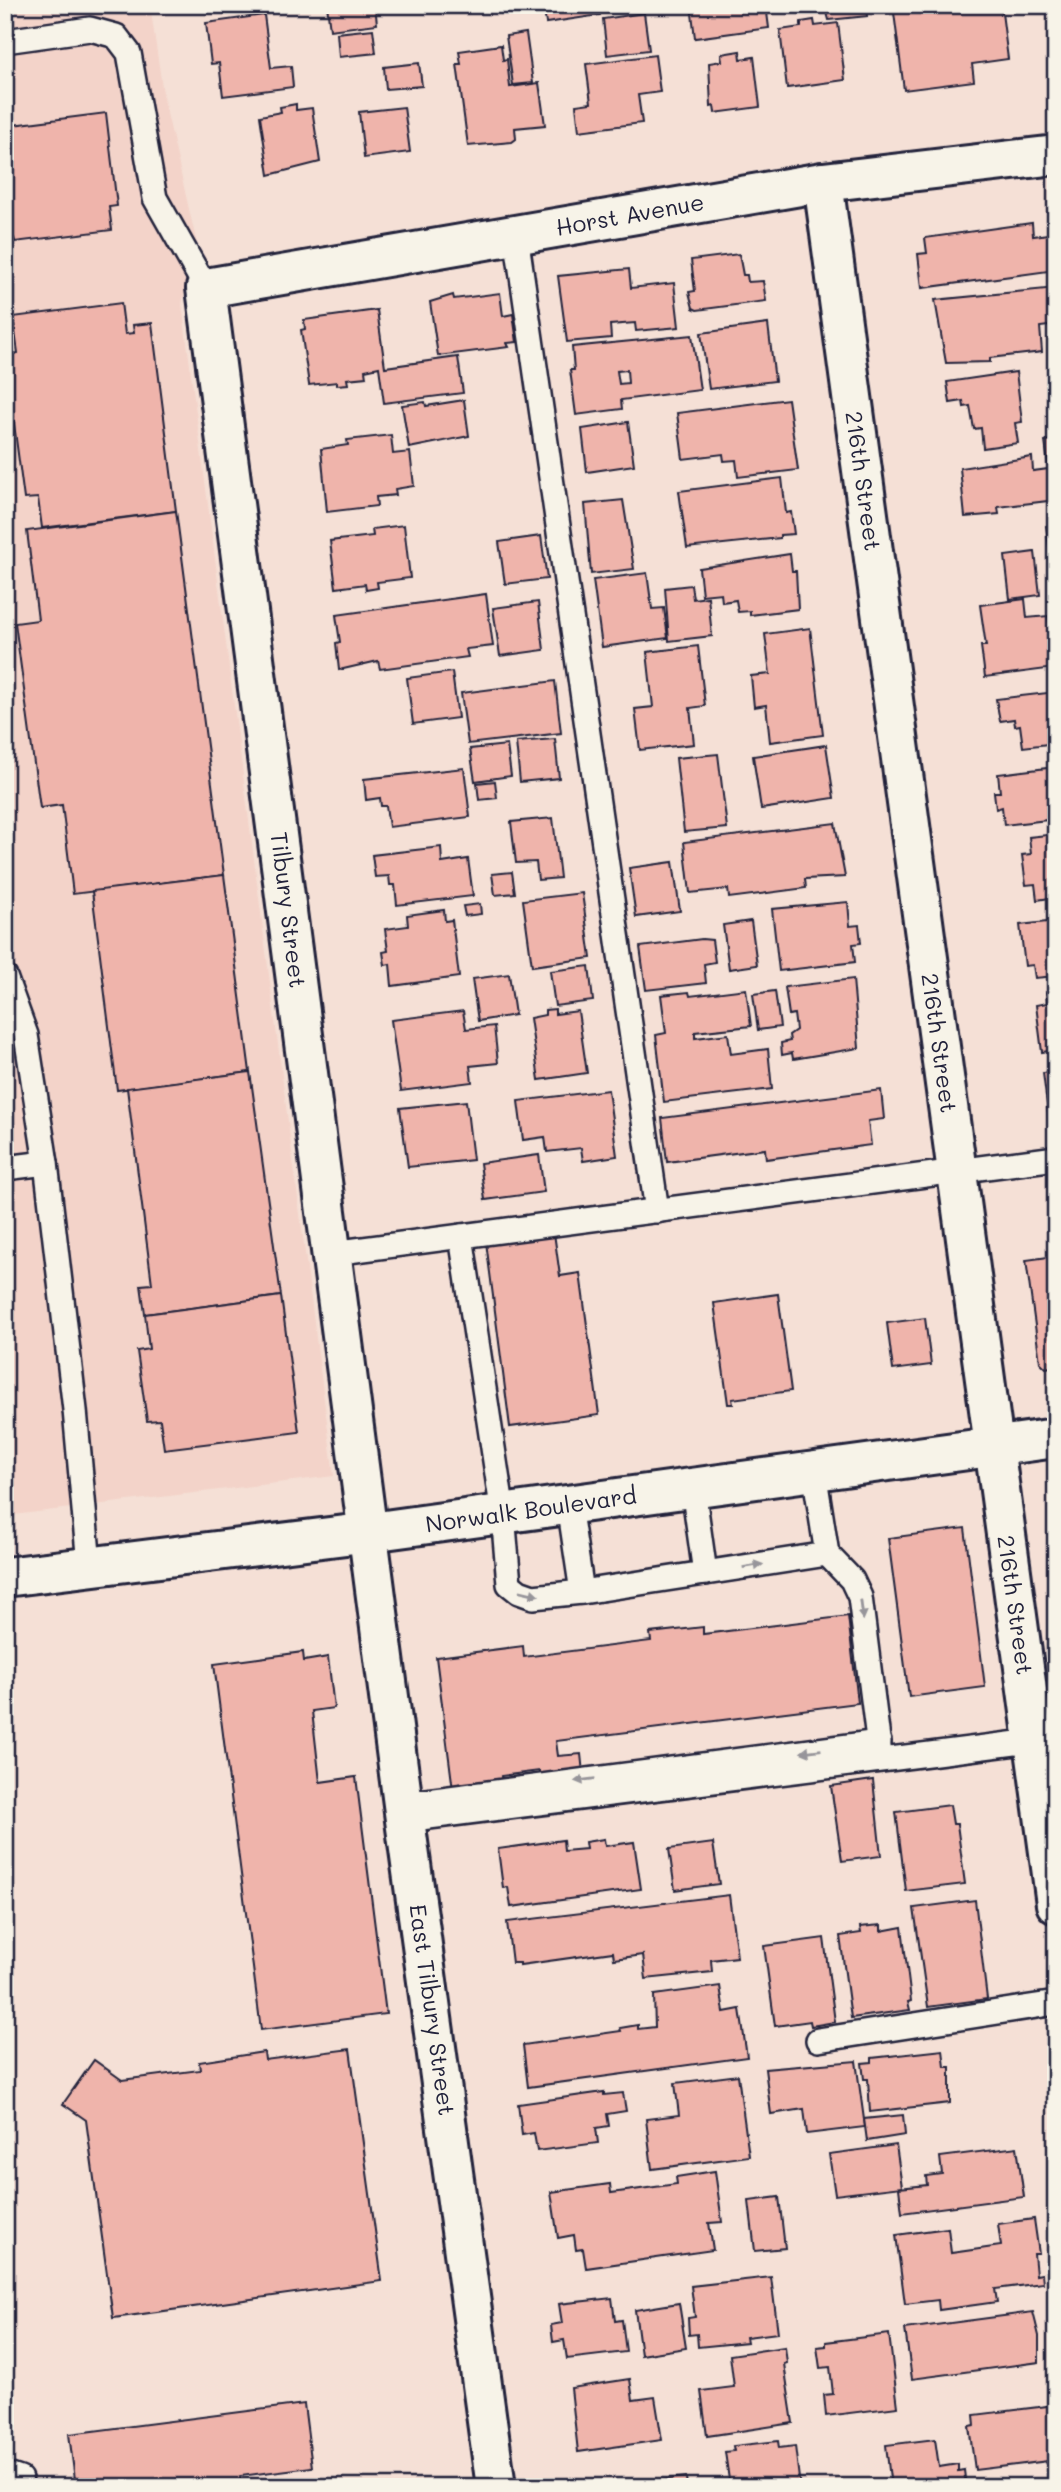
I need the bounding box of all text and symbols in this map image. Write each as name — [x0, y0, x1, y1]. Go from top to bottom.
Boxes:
street label: Horst Avenue — [553, 186, 706, 242]
street label: 216th Street — [839, 409, 889, 553]
street label: Tilbury Street — [265, 830, 313, 990]
street label: 216th Street — [915, 971, 965, 1115]
street label: Norwalk Boulevard — [423, 1479, 638, 1539]
street label: 216th Street — [991, 1533, 1041, 1677]
one-way arrow — [742, 1560, 764, 1571]
one-way arrow — [518, 1588, 540, 1599]
one-way arrow — [856, 1599, 867, 1621]
one-way arrow — [800, 1745, 822, 1756]
one-way arrow — [574, 1775, 596, 1786]
street label: East Tilbury Street — [403, 1902, 463, 2117]

